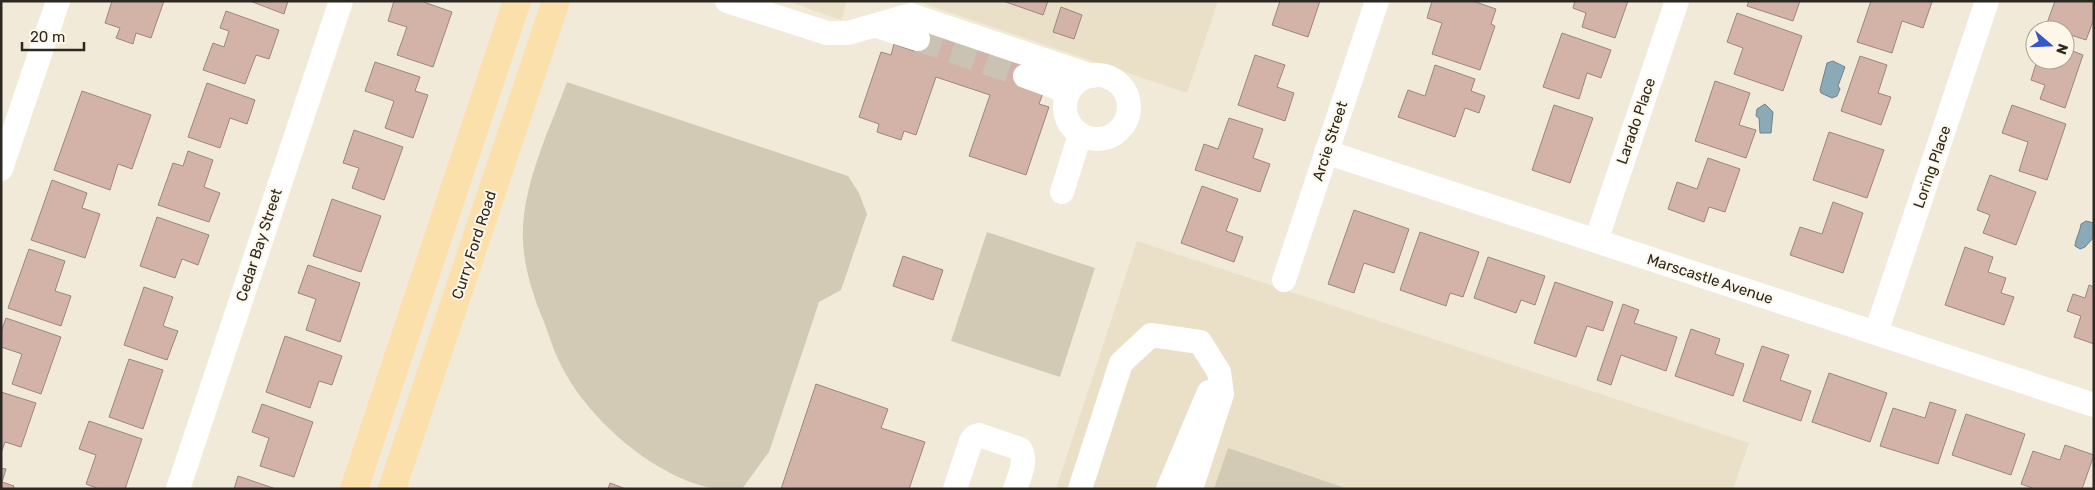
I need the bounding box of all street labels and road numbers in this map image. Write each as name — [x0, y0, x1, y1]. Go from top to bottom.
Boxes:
street label: Larado Place — [1613, 76, 1659, 166]
street label: Arcie Street — [1309, 99, 1351, 183]
street label: Loring Place — [1909, 123, 1955, 211]
street label: Cedar Bay Street — [232, 186, 286, 304]
street label: Curry Ford Road — [448, 189, 500, 301]
street label: Marscastle Avenue — [1645, 250, 1775, 308]

